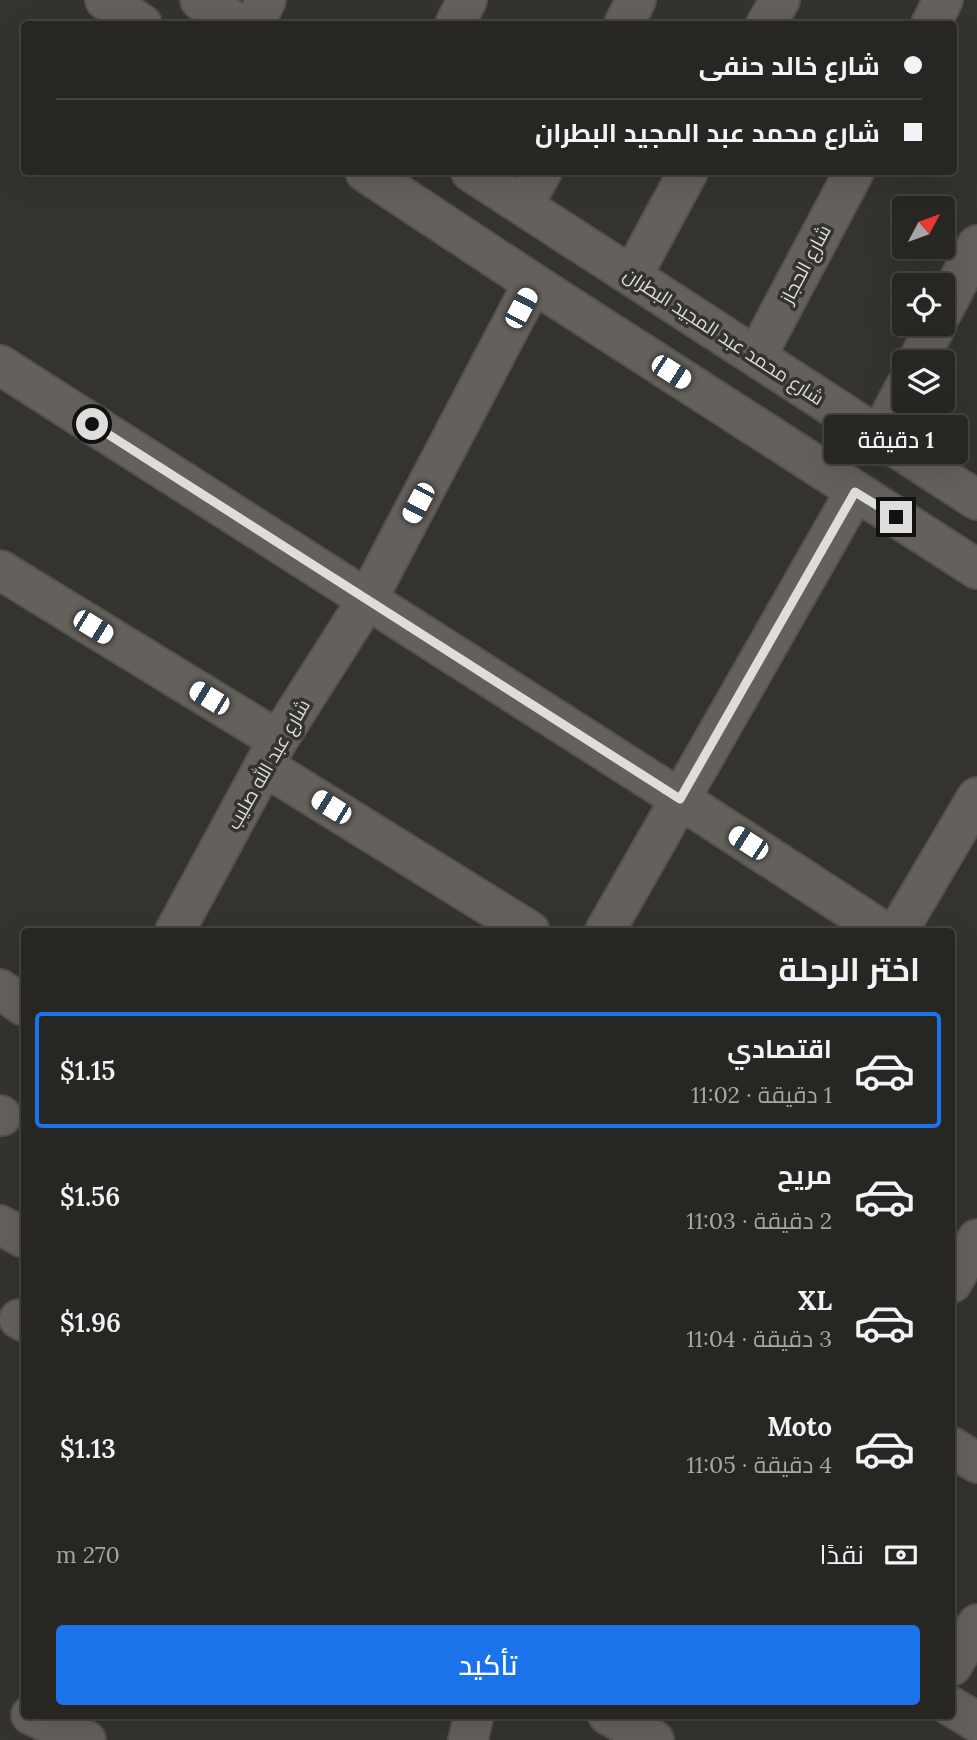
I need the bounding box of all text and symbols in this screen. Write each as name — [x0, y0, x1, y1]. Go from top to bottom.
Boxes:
text: شارع خالد حنفى — [699, 49, 880, 82]
text: شارع محمد عبد المجيد البطران — [535, 116, 880, 149]
north arrow — [892, 196, 956, 259]
map controls — [892, 196, 955, 413]
street label: شارع الحجاز — [774, 221, 837, 309]
street label: شارع محمد عبد المجيد البطران — [618, 262, 829, 412]
button: locate — [892, 273, 955, 336]
car — [502, 285, 541, 331]
button: layers — [892, 350, 955, 413]
car — [648, 352, 695, 392]
route start — [76, 408, 108, 440]
callout: 1 دقيقة — [824, 416, 968, 464]
text: 1 دقيقة — [858, 425, 934, 454]
car — [399, 480, 438, 526]
route end — [880, 501, 912, 533]
car — [70, 607, 117, 647]
car — [186, 678, 233, 718]
street label: شارع عبد الله صليب — [221, 695, 317, 834]
car — [308, 787, 355, 827]
car — [725, 823, 772, 863]
text: اختر الرحلة — [779, 949, 920, 990]
text: اقتصادي — [727, 1032, 832, 1065]
icon: car — [853, 1039, 916, 1102]
text: $1.15 — [60, 1054, 115, 1087]
text: 1 دقيقة · 11:02 — [691, 1080, 832, 1109]
text: مريح — [777, 1158, 832, 1191]
icon: car — [853, 1165, 916, 1228]
text: $1.56 — [60, 1180, 120, 1213]
text: 2 دقيقة · 11:03 — [686, 1206, 832, 1235]
text: XL — [798, 1284, 832, 1317]
icon: car — [853, 1291, 916, 1354]
text: $1.96 — [60, 1306, 121, 1339]
text: 3 دقيقة · 11:04 — [686, 1324, 832, 1353]
text: Moto — [767, 1410, 832, 1443]
icon: car — [853, 1417, 916, 1480]
text: $1.13 — [60, 1432, 116, 1465]
text: 4 دقيقة · 11:05 — [686, 1450, 832, 1479]
icon: cash — [882, 1536, 920, 1574]
text: نقدًا — [820, 1538, 864, 1571]
text: 270 m — [56, 1540, 120, 1569]
button: تأكيد — [56, 1625, 920, 1705]

